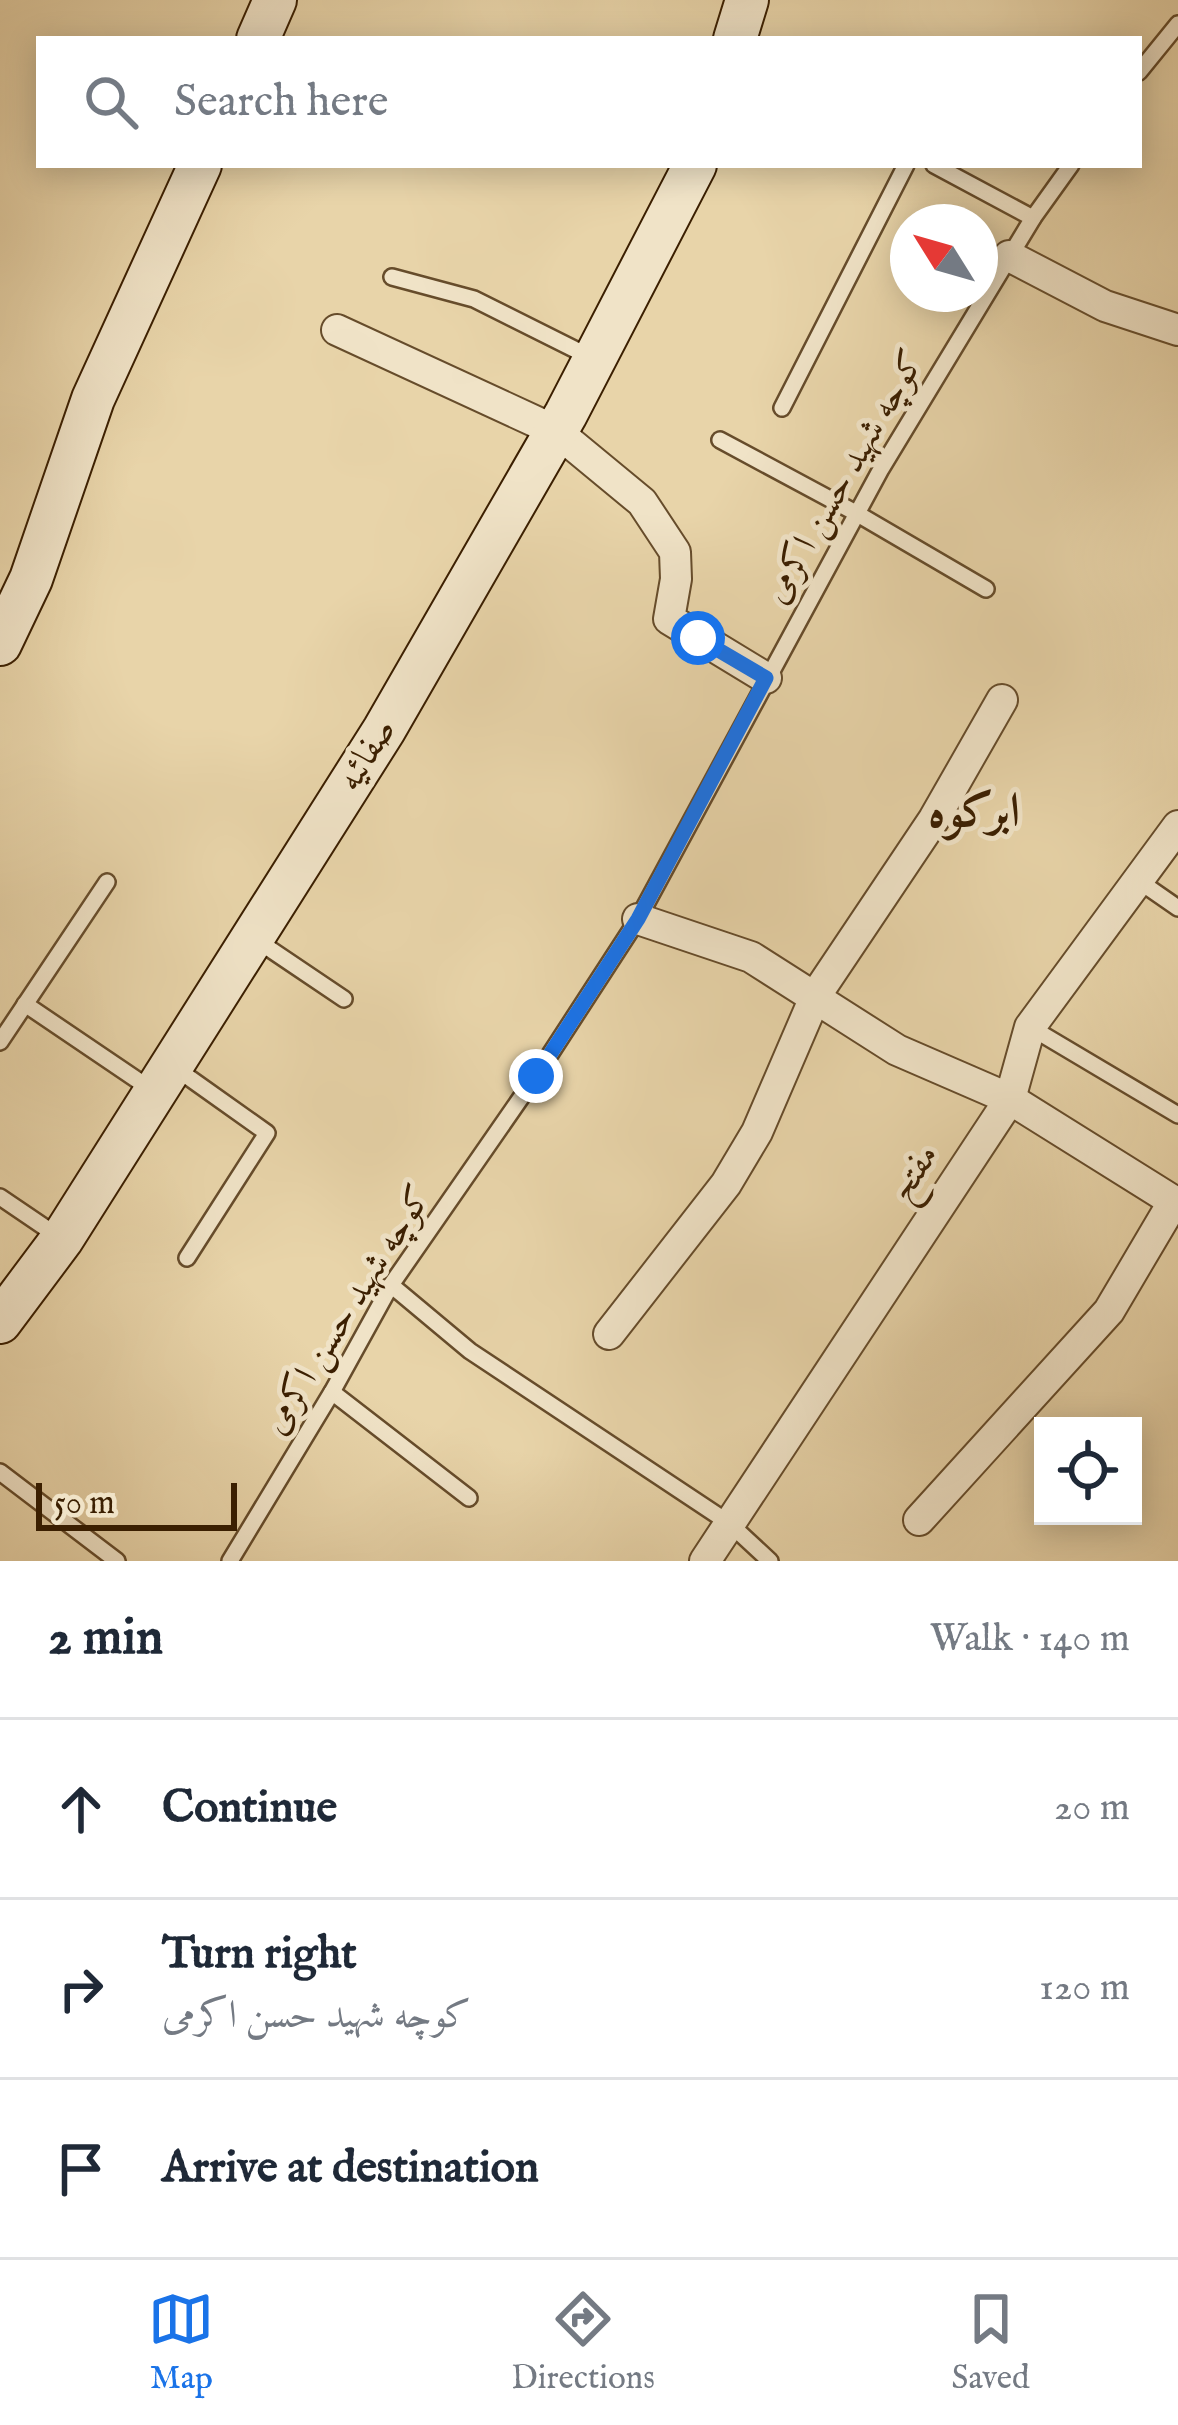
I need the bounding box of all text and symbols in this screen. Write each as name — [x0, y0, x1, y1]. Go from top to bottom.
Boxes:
search box — [36, 36, 1142, 168]
icon: search — [78, 69, 144, 135]
text: Search here — [174, 74, 388, 131]
north arrow — [890, 204, 998, 312]
street label: کوچه شهید حسن اکرمی — [754, 342, 936, 612]
route start — [671, 611, 725, 665]
street label: صفائیه — [327, 710, 407, 800]
district label: ابرکوه — [928, 783, 1020, 843]
route end — [509, 1049, 563, 1103]
street label: مفتح — [879, 1136, 955, 1214]
street label: کوچه شهید حسن اکرمی — [253, 1177, 443, 1443]
map controls — [1034, 1417, 1142, 1525]
button: locate — [1034, 1417, 1142, 1525]
scale bar — [36, 1477, 237, 1530]
text: 50 m — [54, 1483, 115, 1525]
text: 2 min — [48, 1607, 163, 1672]
text: Walk · 140 m — [930, 1615, 1130, 1664]
icon: ahead — [48, 1776, 114, 1842]
text: Continue — [162, 1780, 337, 1837]
text: 20 m — [1054, 1784, 1130, 1833]
text: Turn right — [162, 1926, 357, 1983]
icon: right — [48, 1956, 114, 2022]
text: 120 m — [1039, 1964, 1130, 2013]
text: کوچه شهید حسن اکرمی — [162, 1992, 471, 2041]
icon: arrive — [48, 2136, 114, 2202]
text: Arrive at destination — [162, 2140, 539, 2197]
tab: Map — [148, 2286, 214, 2400]
tab: Directions — [511, 2286, 655, 2400]
tab: Saved — [952, 2286, 1030, 2400]

